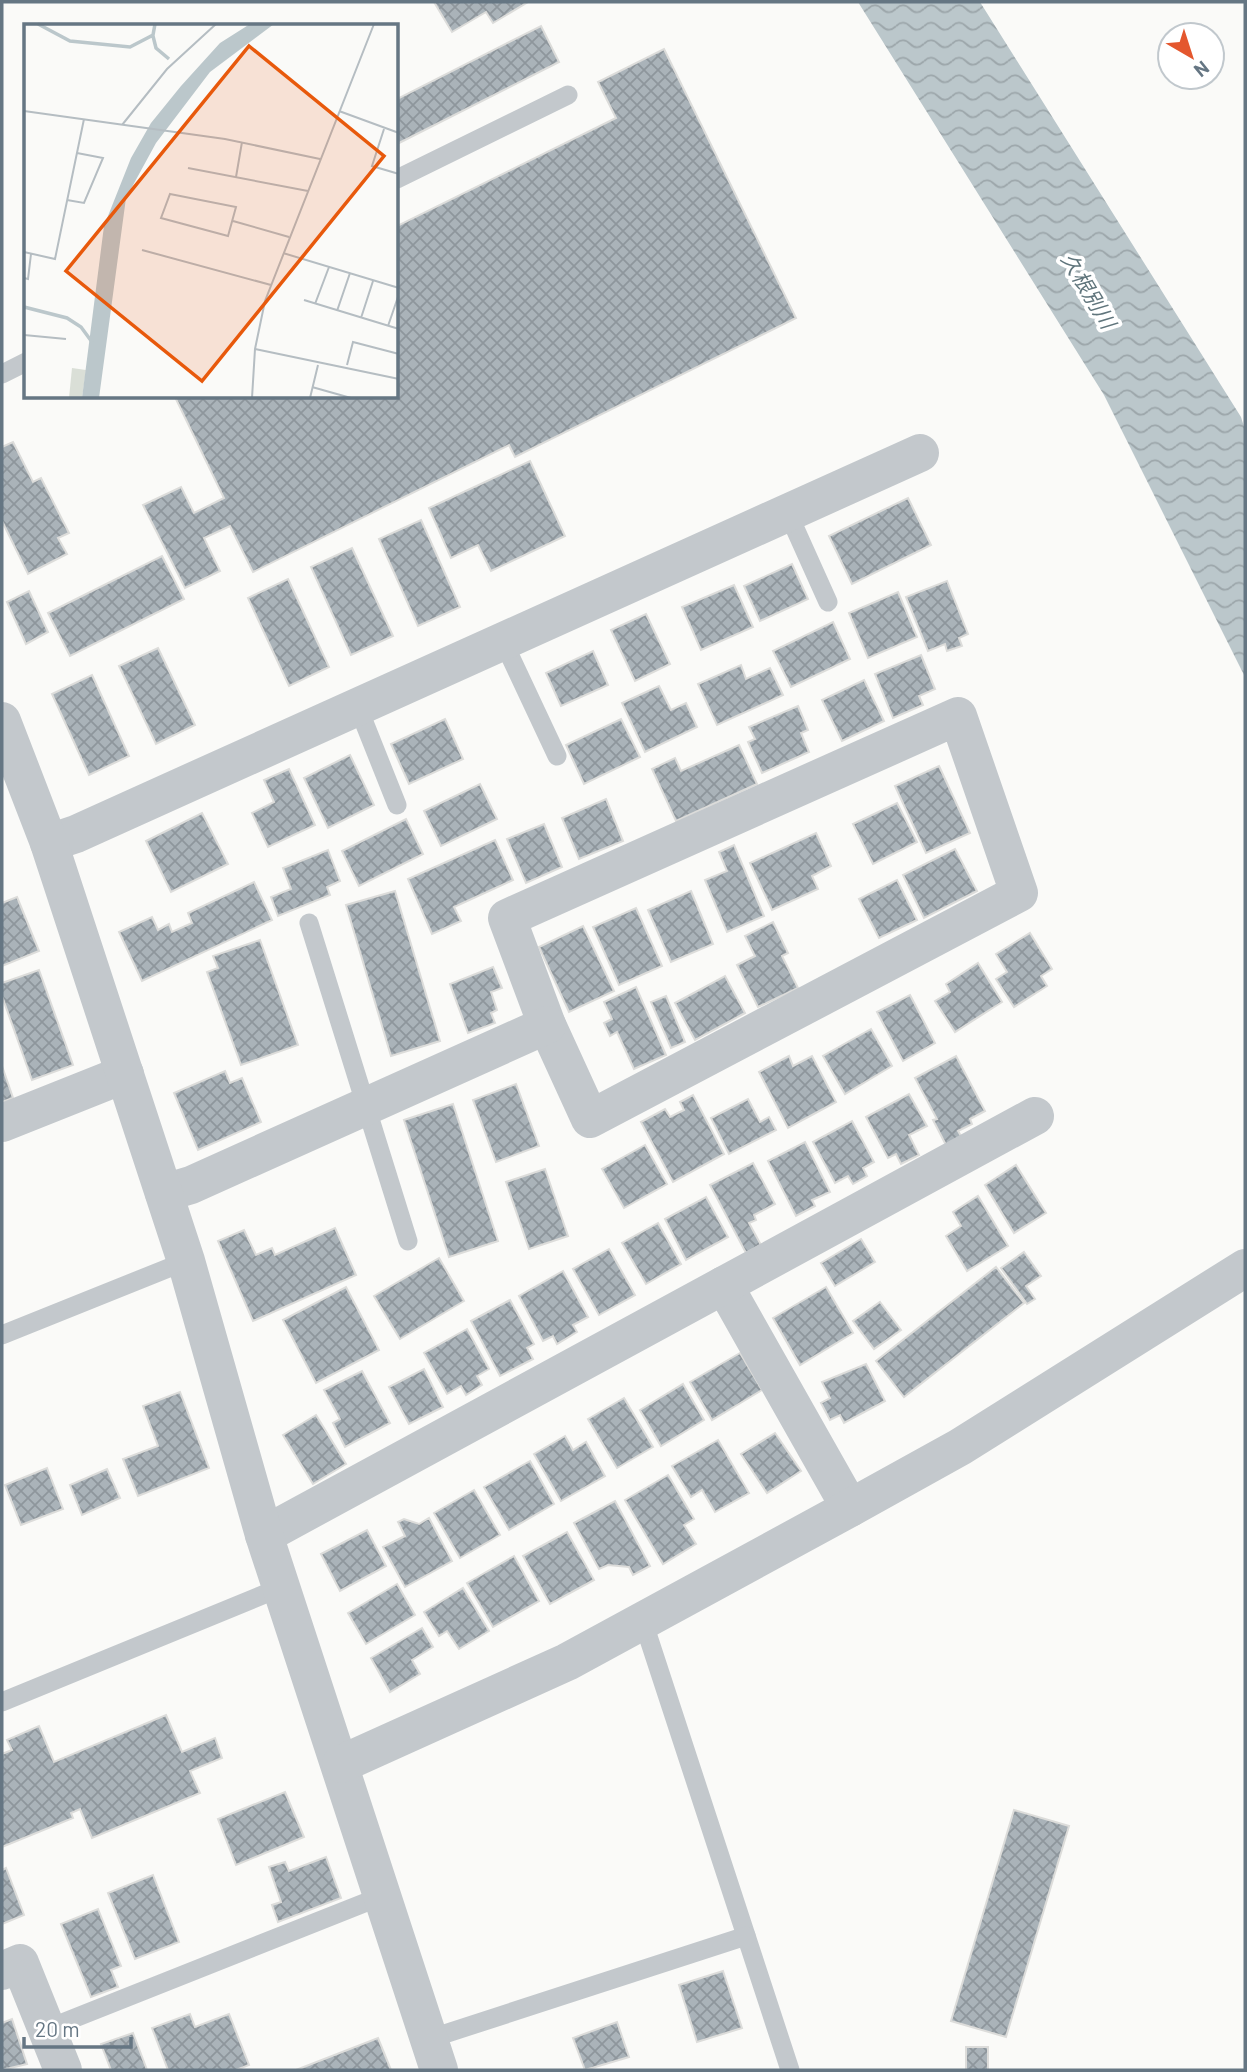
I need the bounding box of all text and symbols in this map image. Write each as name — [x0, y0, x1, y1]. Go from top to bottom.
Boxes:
north arrow — [1156, 21, 1226, 91]
inset map — [24, 24, 399, 399]
text: N — [1190, 57, 1214, 83]
water label: 久根別川 — [1057, 248, 1123, 334]
scale bar — [24, 2006, 131, 2050]
text: 20 m — [35, 2016, 80, 2041]

